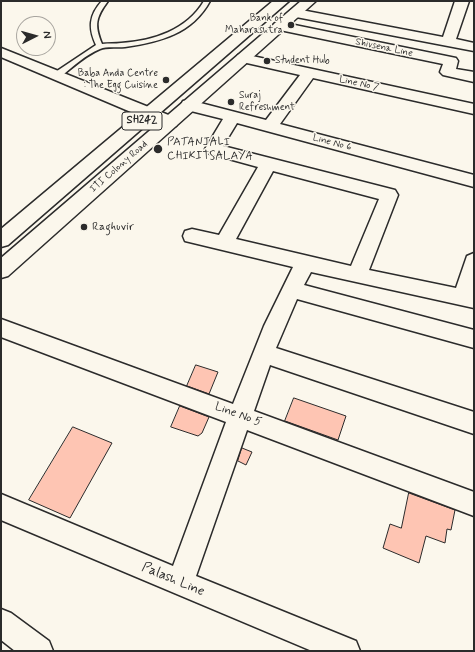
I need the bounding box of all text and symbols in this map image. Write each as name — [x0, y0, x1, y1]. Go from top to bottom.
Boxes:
place label: Bank of Maharashtra — [225, 13, 283, 36]
north arrow — [16, 16, 56, 56]
marker: Bank of Maharashtra — [286, 20, 296, 30]
text: N — [40, 30, 54, 39]
street label: Shivsena Line — [354, 36, 414, 60]
place label: Student Hub — [275, 55, 330, 67]
marker: Student Hub — [262, 56, 272, 66]
place label: Baba Anda Centre : The Egg Cuisine — [78, 68, 158, 92]
street label: Line No 7 — [338, 74, 380, 94]
marker: Baba Anda Centre : The Egg Cuisine — [161, 75, 171, 85]
place label: Suraj Refreshment — [239, 90, 295, 114]
marker: Suraj Refreshment — [226, 97, 236, 107]
road number: SH242 — [122, 112, 162, 130]
street label: Line No 6 — [311, 132, 353, 154]
place label: PATANJALI CHIKITSALAYA — [167, 135, 253, 163]
street label: ITI Colony Road — [88, 139, 150, 195]
marker: PATANJALI CHIKITSALAYA — [152, 143, 164, 155]
place label: Raghuvir — [92, 220, 134, 234]
marker: Raghuvir — [79, 222, 89, 232]
street label: Line No 5 — [213, 400, 263, 430]
street label: Palash Line — [139, 559, 207, 601]

